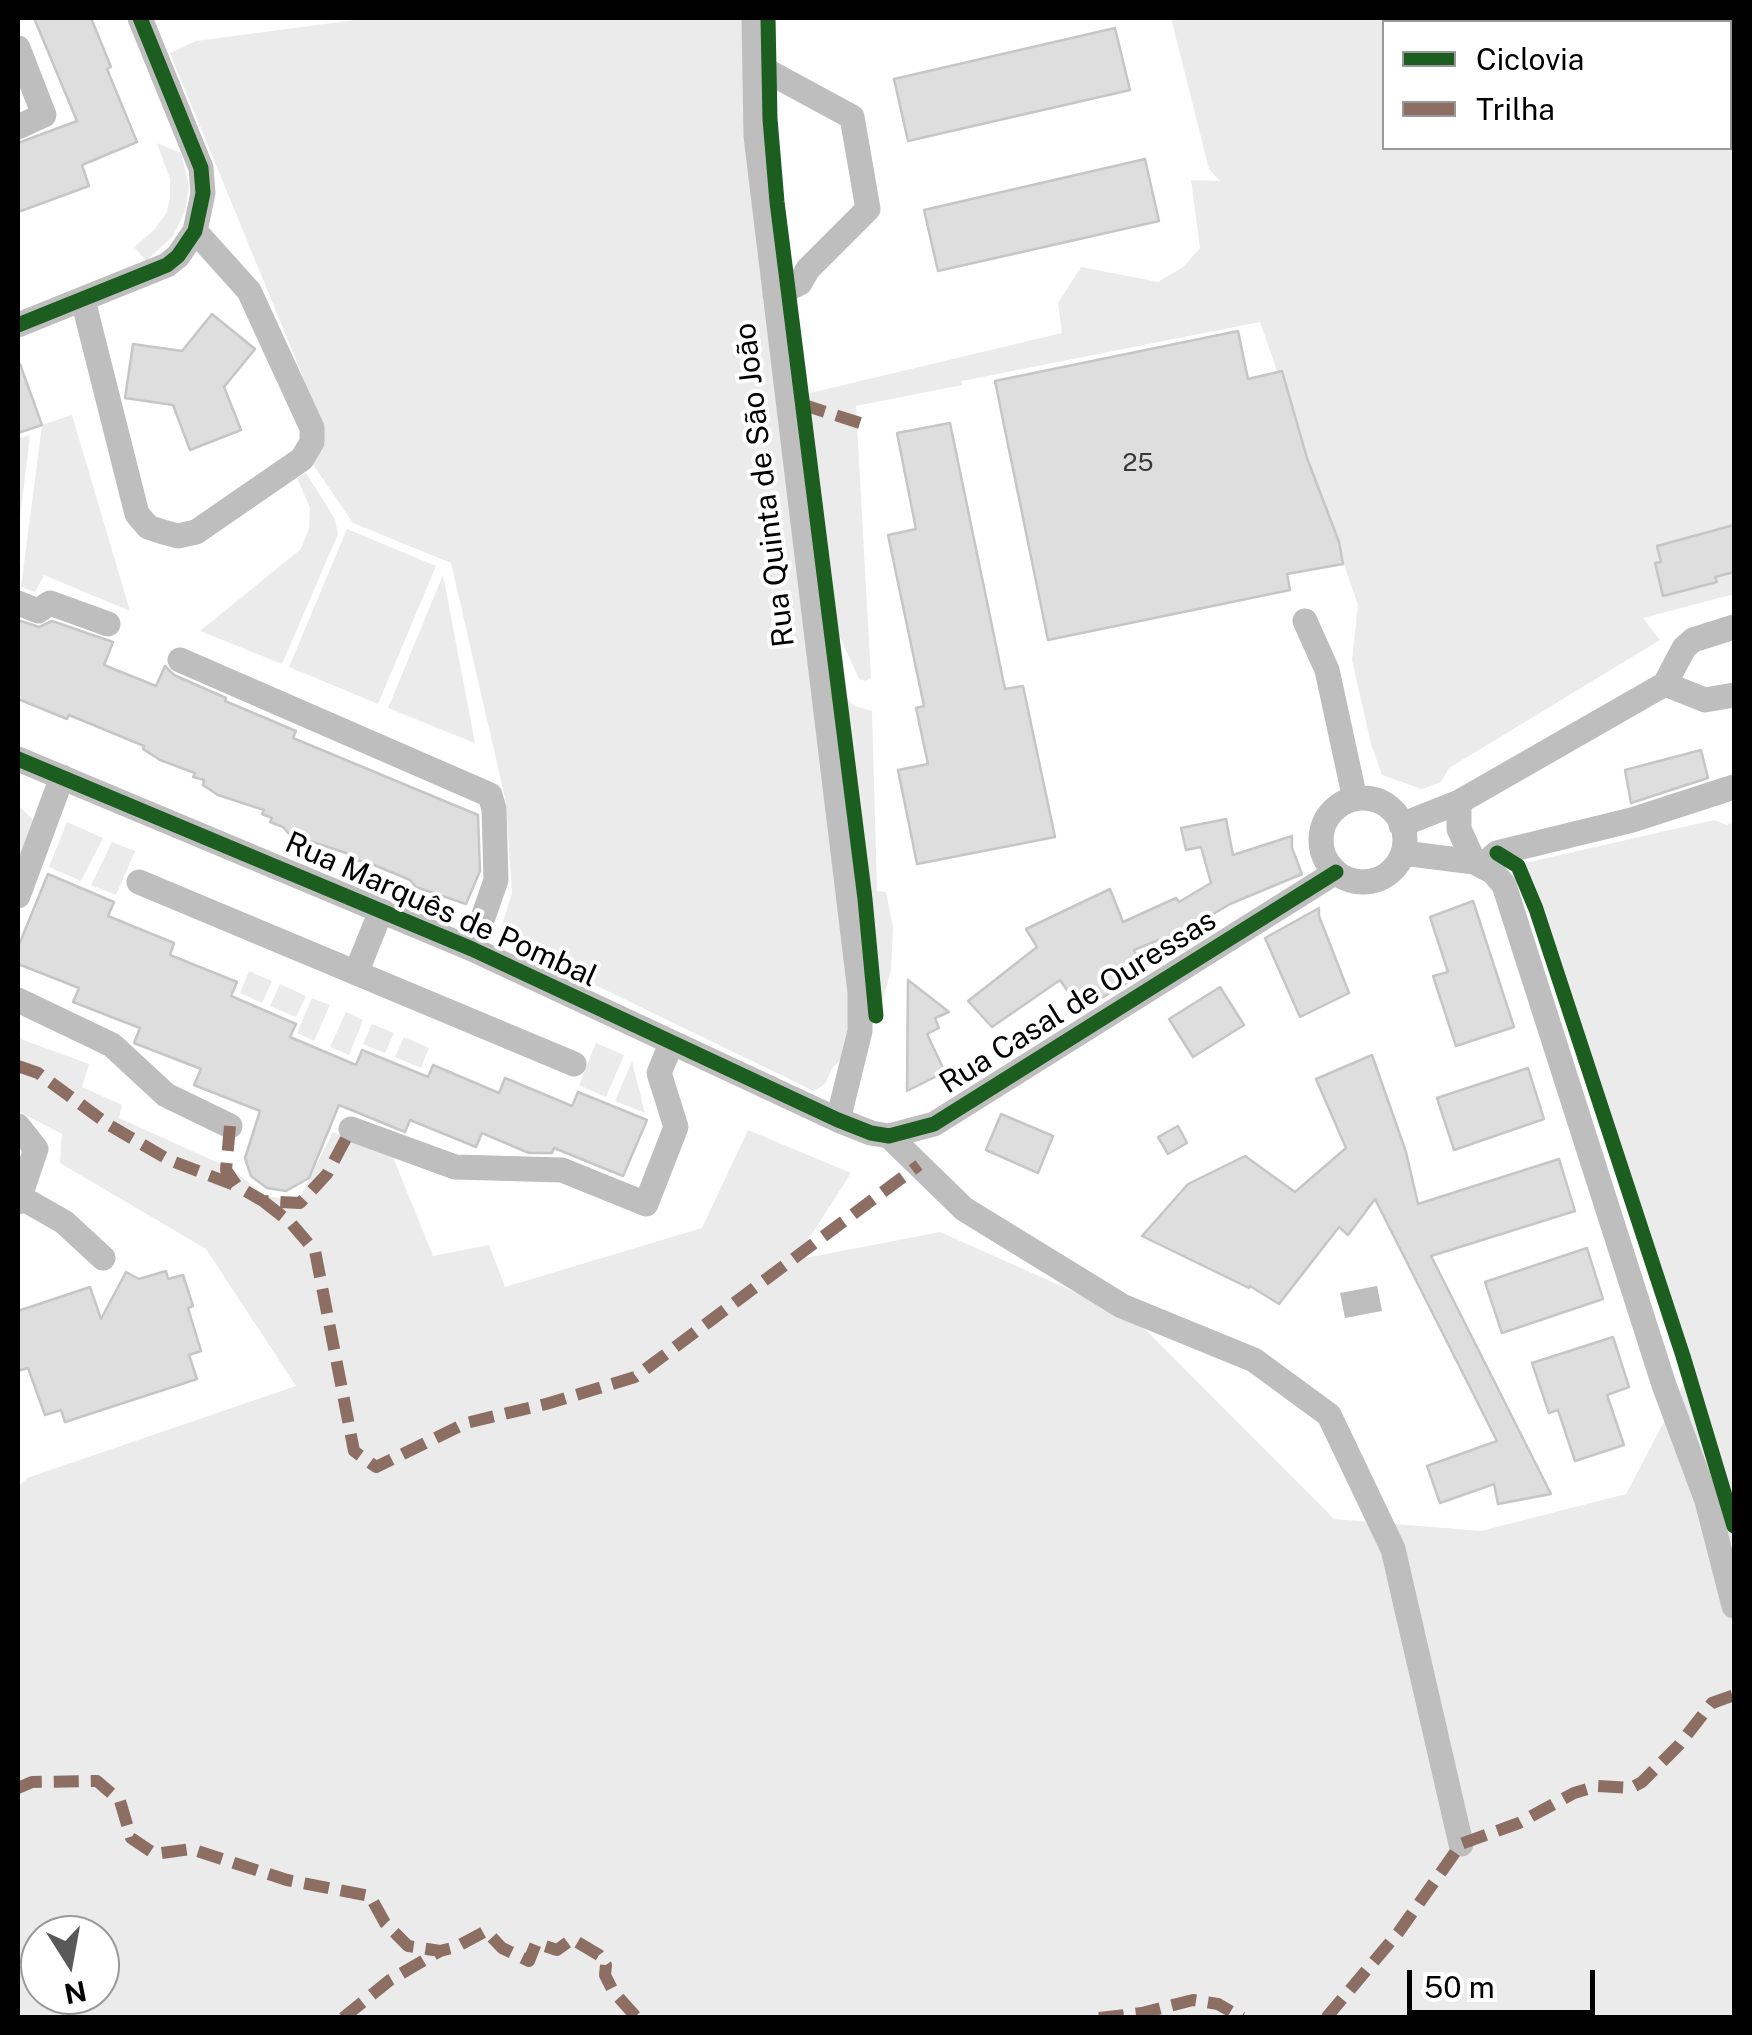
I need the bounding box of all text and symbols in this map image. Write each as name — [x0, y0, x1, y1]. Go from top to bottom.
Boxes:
legend — [1382, 20, 1732, 150]
text: Ciclovia — [1476, 41, 1584, 77]
text: Trilha — [1476, 91, 1555, 127]
street label: Rua Quinta de São João — [727, 321, 803, 649]
house number: 25 — [1123, 448, 1153, 478]
street label: Rua Marquês de Pombal — [279, 825, 603, 995]
street label: Rua Casal de Ouressas — [933, 902, 1223, 1102]
north arrow — [20, 1915, 120, 2015]
scale bar — [1412, 1950, 1600, 2012]
text: 50 m — [1424, 1969, 1495, 2005]
text: N — [62, 1975, 89, 2011]

